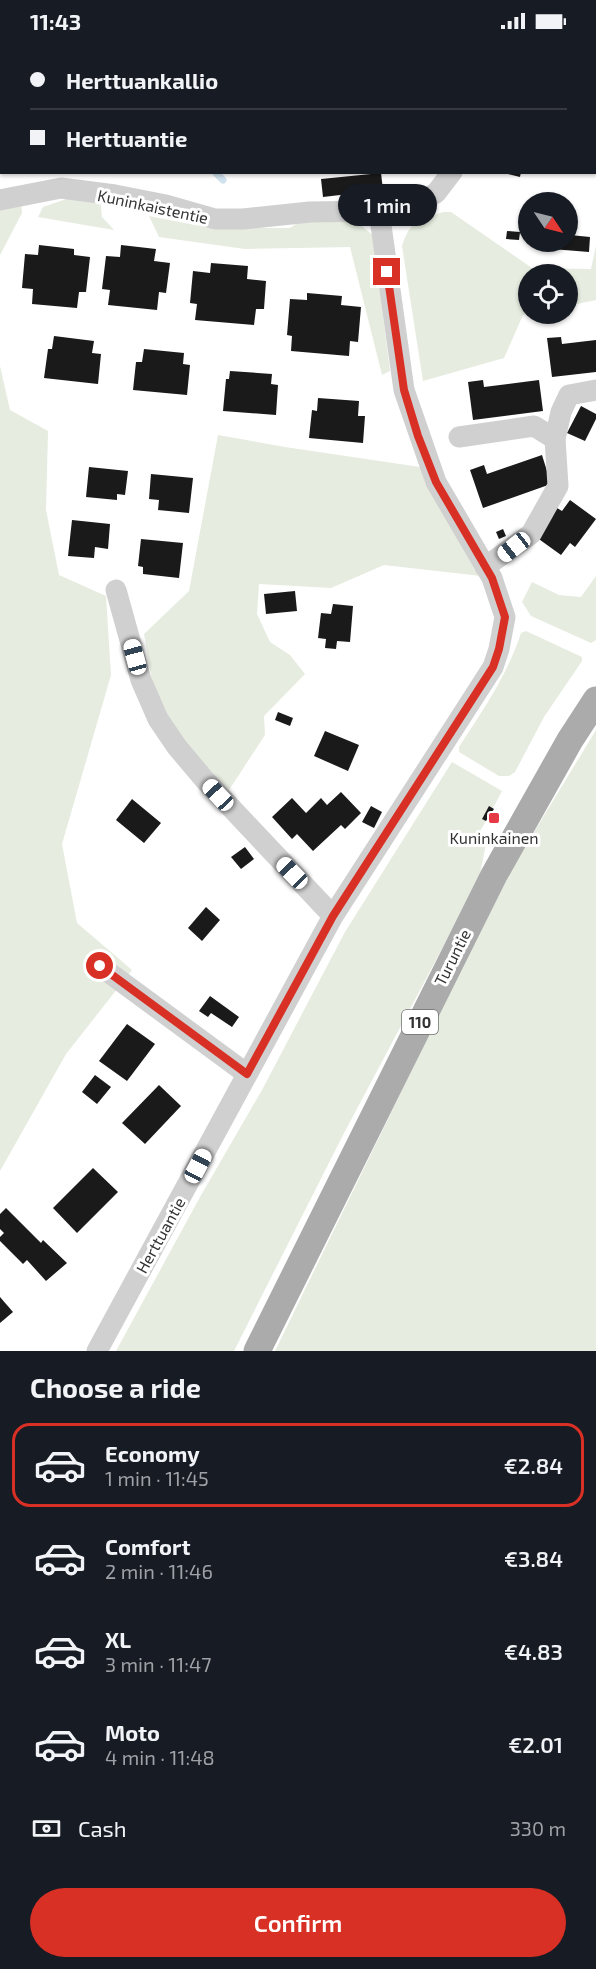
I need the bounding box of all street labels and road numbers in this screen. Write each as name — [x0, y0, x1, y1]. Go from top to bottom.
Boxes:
street label: Kuninkaistentie — [96, 185, 210, 227]
street label: Turuntie — [430, 926, 474, 988]
road number: 110 — [402, 1010, 438, 1034]
street label: Herttuantie — [131, 1194, 189, 1276]

